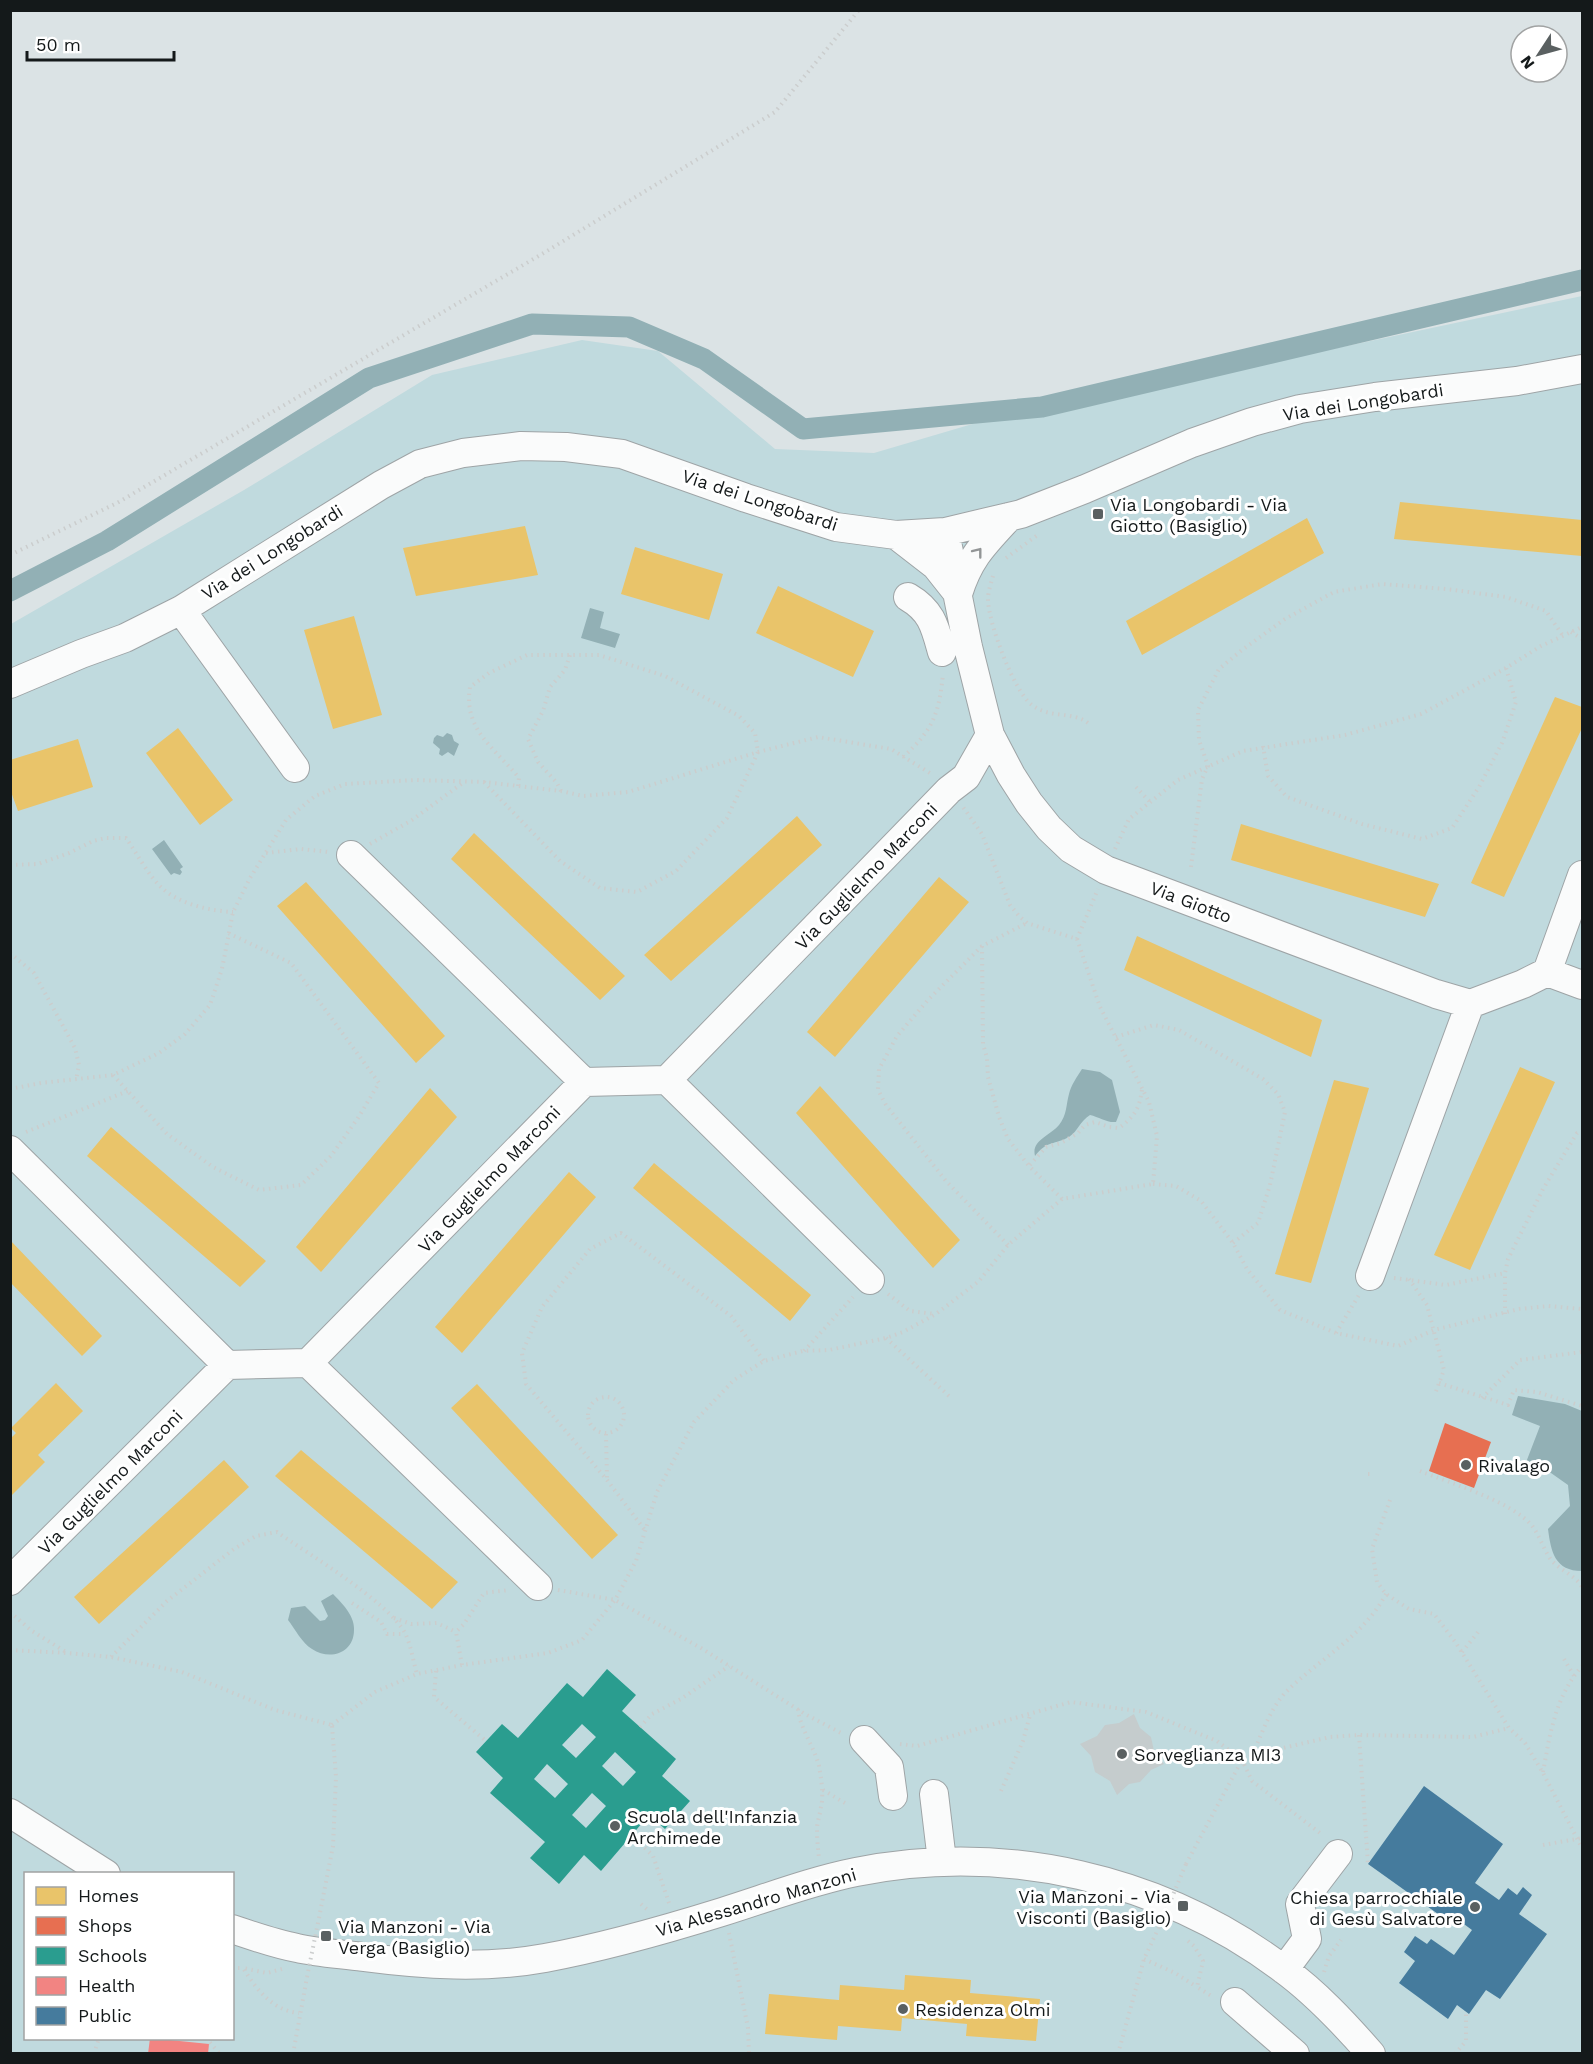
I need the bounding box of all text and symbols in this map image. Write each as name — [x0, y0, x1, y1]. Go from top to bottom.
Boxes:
scale bar — [27, 24, 174, 62]
north arrow — [1509, 24, 1569, 84]
text: 50 m — [36, 34, 81, 55]
text: N — [1516, 52, 1538, 73]
street label: Via dei Longobardi — [1281, 379, 1445, 425]
street label: Via dei Longobardi — [680, 465, 840, 535]
place label: Via Longobardi - Via Giotto (Basiglio) — [1110, 494, 1287, 536]
street label: Via dei Longobardi — [198, 500, 346, 604]
marker: Via Longobardi - Via Giotto (Basiglio) — [1091, 507, 1105, 521]
one-way arrow — [970, 548, 981, 559]
street label: Via Guglielmo Marconi — [790, 798, 942, 954]
street label: Via Giotto — [1147, 877, 1235, 927]
street label: Via Guglielmo Marconi — [413, 1101, 565, 1257]
street label: Via Guglielmo Marconi — [33, 1405, 187, 1559]
place label: Rivalago — [1478, 1455, 1550, 1476]
marker: Rivalago — [1459, 1458, 1473, 1472]
place label: Sorveglianza MI3 — [1134, 1744, 1281, 1765]
marker: Sorveglianza MI3 — [1115, 1747, 1129, 1761]
place label: Scuola dell'Infanzia Archimede — [627, 1806, 797, 1848]
marker: Scuola dell'Infanzia Archimede — [608, 1819, 622, 1833]
street label: Via Alessandro Manzoni — [653, 1863, 859, 1941]
legend — [24, 1872, 234, 2040]
text: Homes — [78, 1885, 139, 1906]
place label: Via Manzoni - Via Visconti (Basiglio) — [1016, 1886, 1171, 1928]
place label: Chiesa parrocchiale di Gesù Salvatore — [1290, 1887, 1463, 1929]
marker: Via Manzoni - Via Visconti (Basiglio) — [1176, 1899, 1190, 1913]
marker: Chiesa parrocchiale di Gesù Salvatore — [1468, 1900, 1482, 1914]
text: Shops — [78, 1915, 132, 1936]
place label: Via Manzoni - Via Verga (Basiglio) — [338, 1916, 491, 1958]
marker: Via Manzoni - Via Verga (Basiglio) — [319, 1929, 333, 1943]
text: Schools — [78, 1945, 147, 1966]
text: Health — [78, 1975, 135, 1996]
place label: Residenza Olmi — [915, 1999, 1051, 2020]
marker: Residenza Olmi — [896, 2002, 910, 2016]
text: Public — [78, 2005, 132, 2026]

